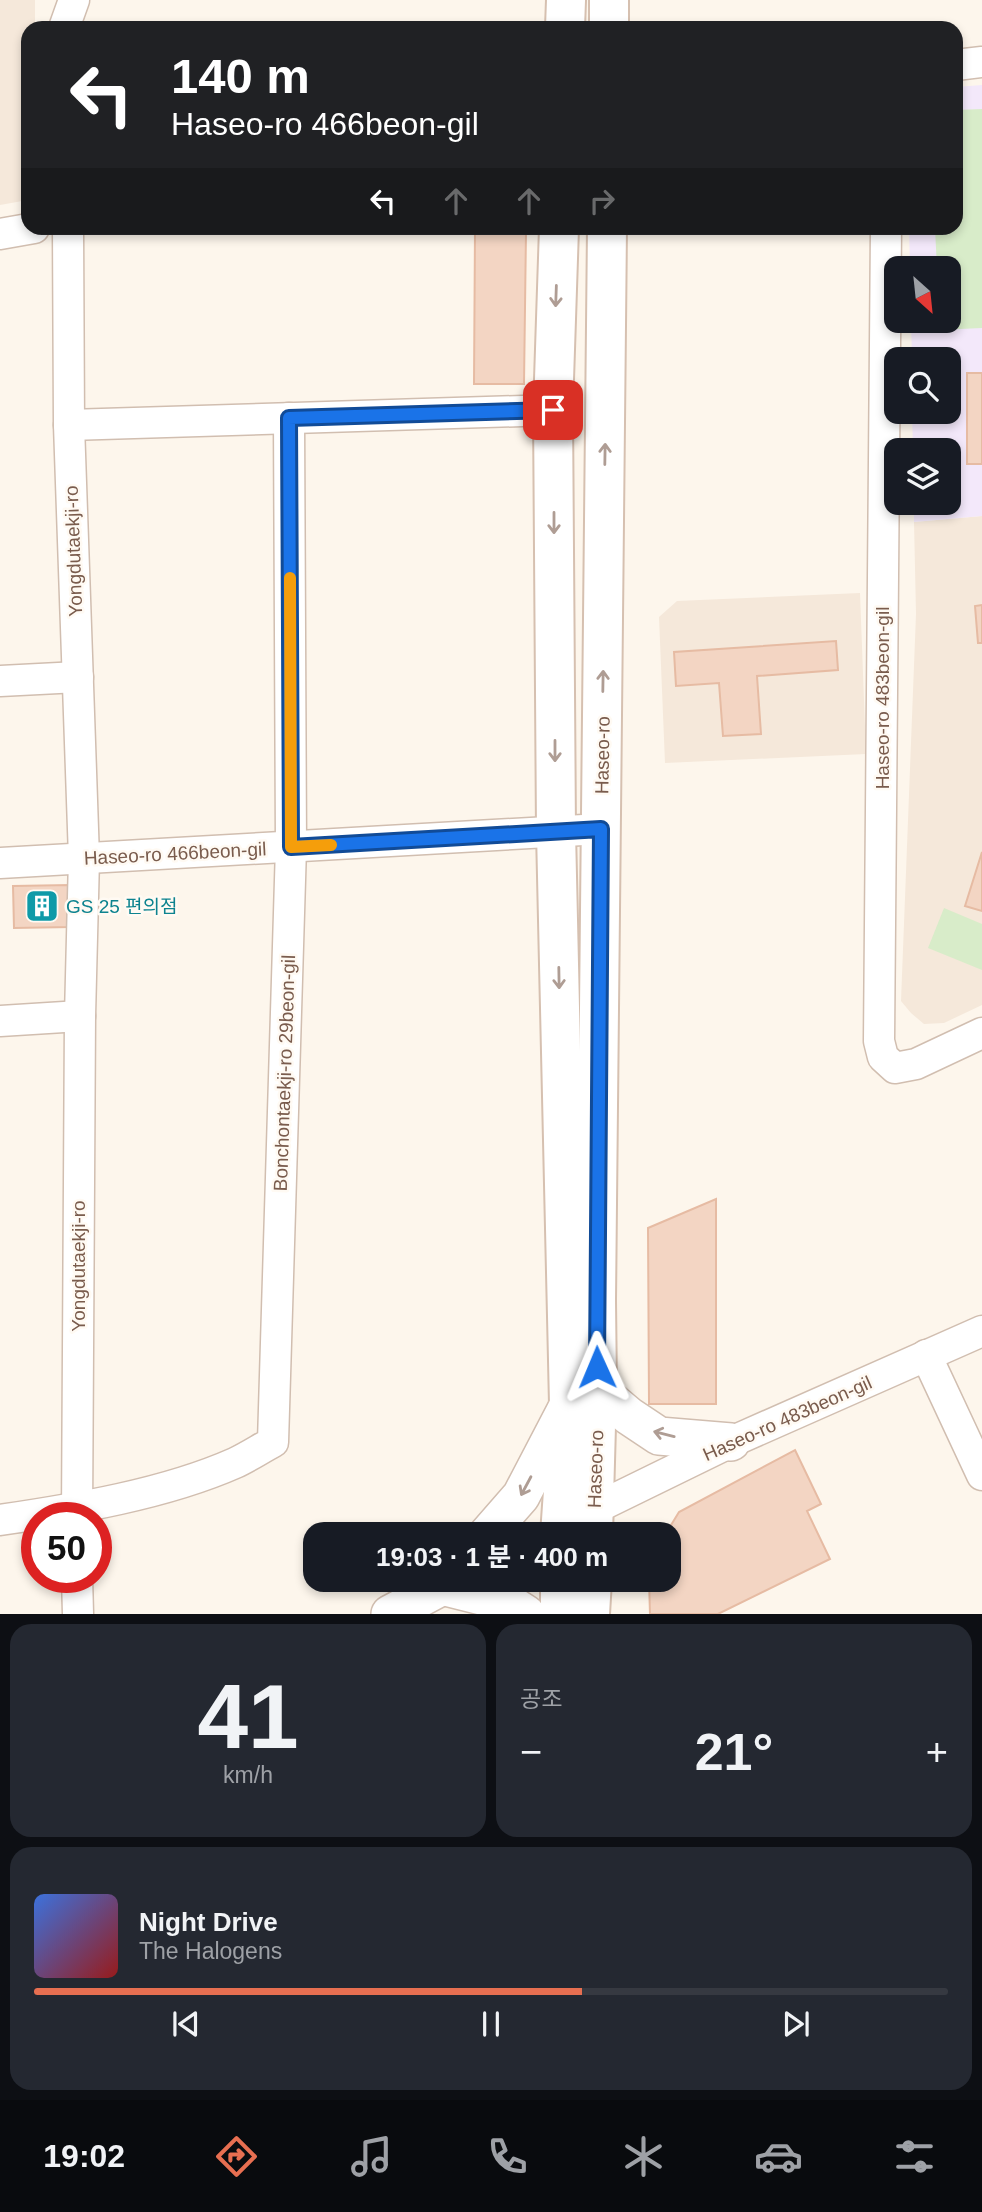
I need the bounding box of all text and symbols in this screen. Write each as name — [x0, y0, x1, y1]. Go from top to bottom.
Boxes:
icon: left — [56, 49, 147, 140]
text: 140 m — [171, 49, 310, 103]
text: Haseo-ro 466beon-gil — [171, 106, 479, 142]
icon: left — [364, 182, 402, 220]
icon: ahead — [437, 182, 475, 220]
icon: ahead — [510, 182, 548, 220]
icon: right — [583, 182, 621, 220]
north arrow — [884, 256, 961, 332]
map controls — [884, 256, 961, 515]
one-way arrow — [550, 284, 563, 307]
button: search — [884, 347, 961, 424]
pin — [523, 380, 583, 440]
icon: arrive — [534, 391, 572, 429]
button: layers — [884, 438, 961, 515]
one-way arrow — [598, 442, 612, 465]
street label: Yongdutaekji-ro — [61, 485, 86, 617]
one-way arrow — [547, 511, 560, 534]
street label: Haseo-ro 483beon-gil — [872, 607, 893, 789]
one-way arrow — [596, 670, 609, 693]
street label: Haseo-ro — [591, 716, 614, 794]
one-way arrow — [548, 739, 562, 762]
street label: Haseo-ro 466beon-gil — [83, 838, 267, 869]
building icon: GS 25 편의점 — [23, 887, 61, 925]
place label: GS 25 편의점 — [66, 896, 178, 917]
street label: Bonchontaekji-ro 29beon-gil — [270, 954, 299, 1192]
one-way arrow — [552, 966, 566, 989]
street label: Yongdutaekji-ro — [68, 1200, 89, 1332]
position arrow — [560, 1330, 634, 1404]
street label: Haseo-ro 483beon-gil — [699, 1372, 875, 1465]
one-way arrow — [654, 1427, 676, 1440]
street label: Haseo-ro — [584, 1430, 607, 1508]
one-way arrow — [519, 1475, 532, 1496]
speed limit sign: 50 — [21, 1502, 112, 1593]
text: 19:03 · 1 분 · 400 m — [376, 1542, 608, 1572]
text: 41 — [197, 1666, 299, 1767]
text: 공조 — [520, 1686, 562, 1712]
text: 21° — [695, 1723, 773, 1781]
text: − — [520, 1731, 542, 1773]
text: + — [926, 1731, 948, 1773]
text: km/h — [223, 1762, 273, 1788]
text: Night Drive — [139, 1907, 278, 1937]
text: The Halogens — [139, 1938, 282, 1964]
icon: previous — [167, 2005, 205, 2043]
icon: pause — [472, 2005, 510, 2043]
icon: next — [777, 2005, 815, 2043]
icon: directions — [212, 2132, 261, 2181]
icon: music — [347, 2132, 396, 2181]
icon: phone — [483, 2132, 532, 2181]
icon: climate — [619, 2132, 668, 2181]
icon: car — [754, 2132, 803, 2181]
icon: filters — [890, 2132, 939, 2181]
text: 19:02 — [43, 2138, 125, 2174]

